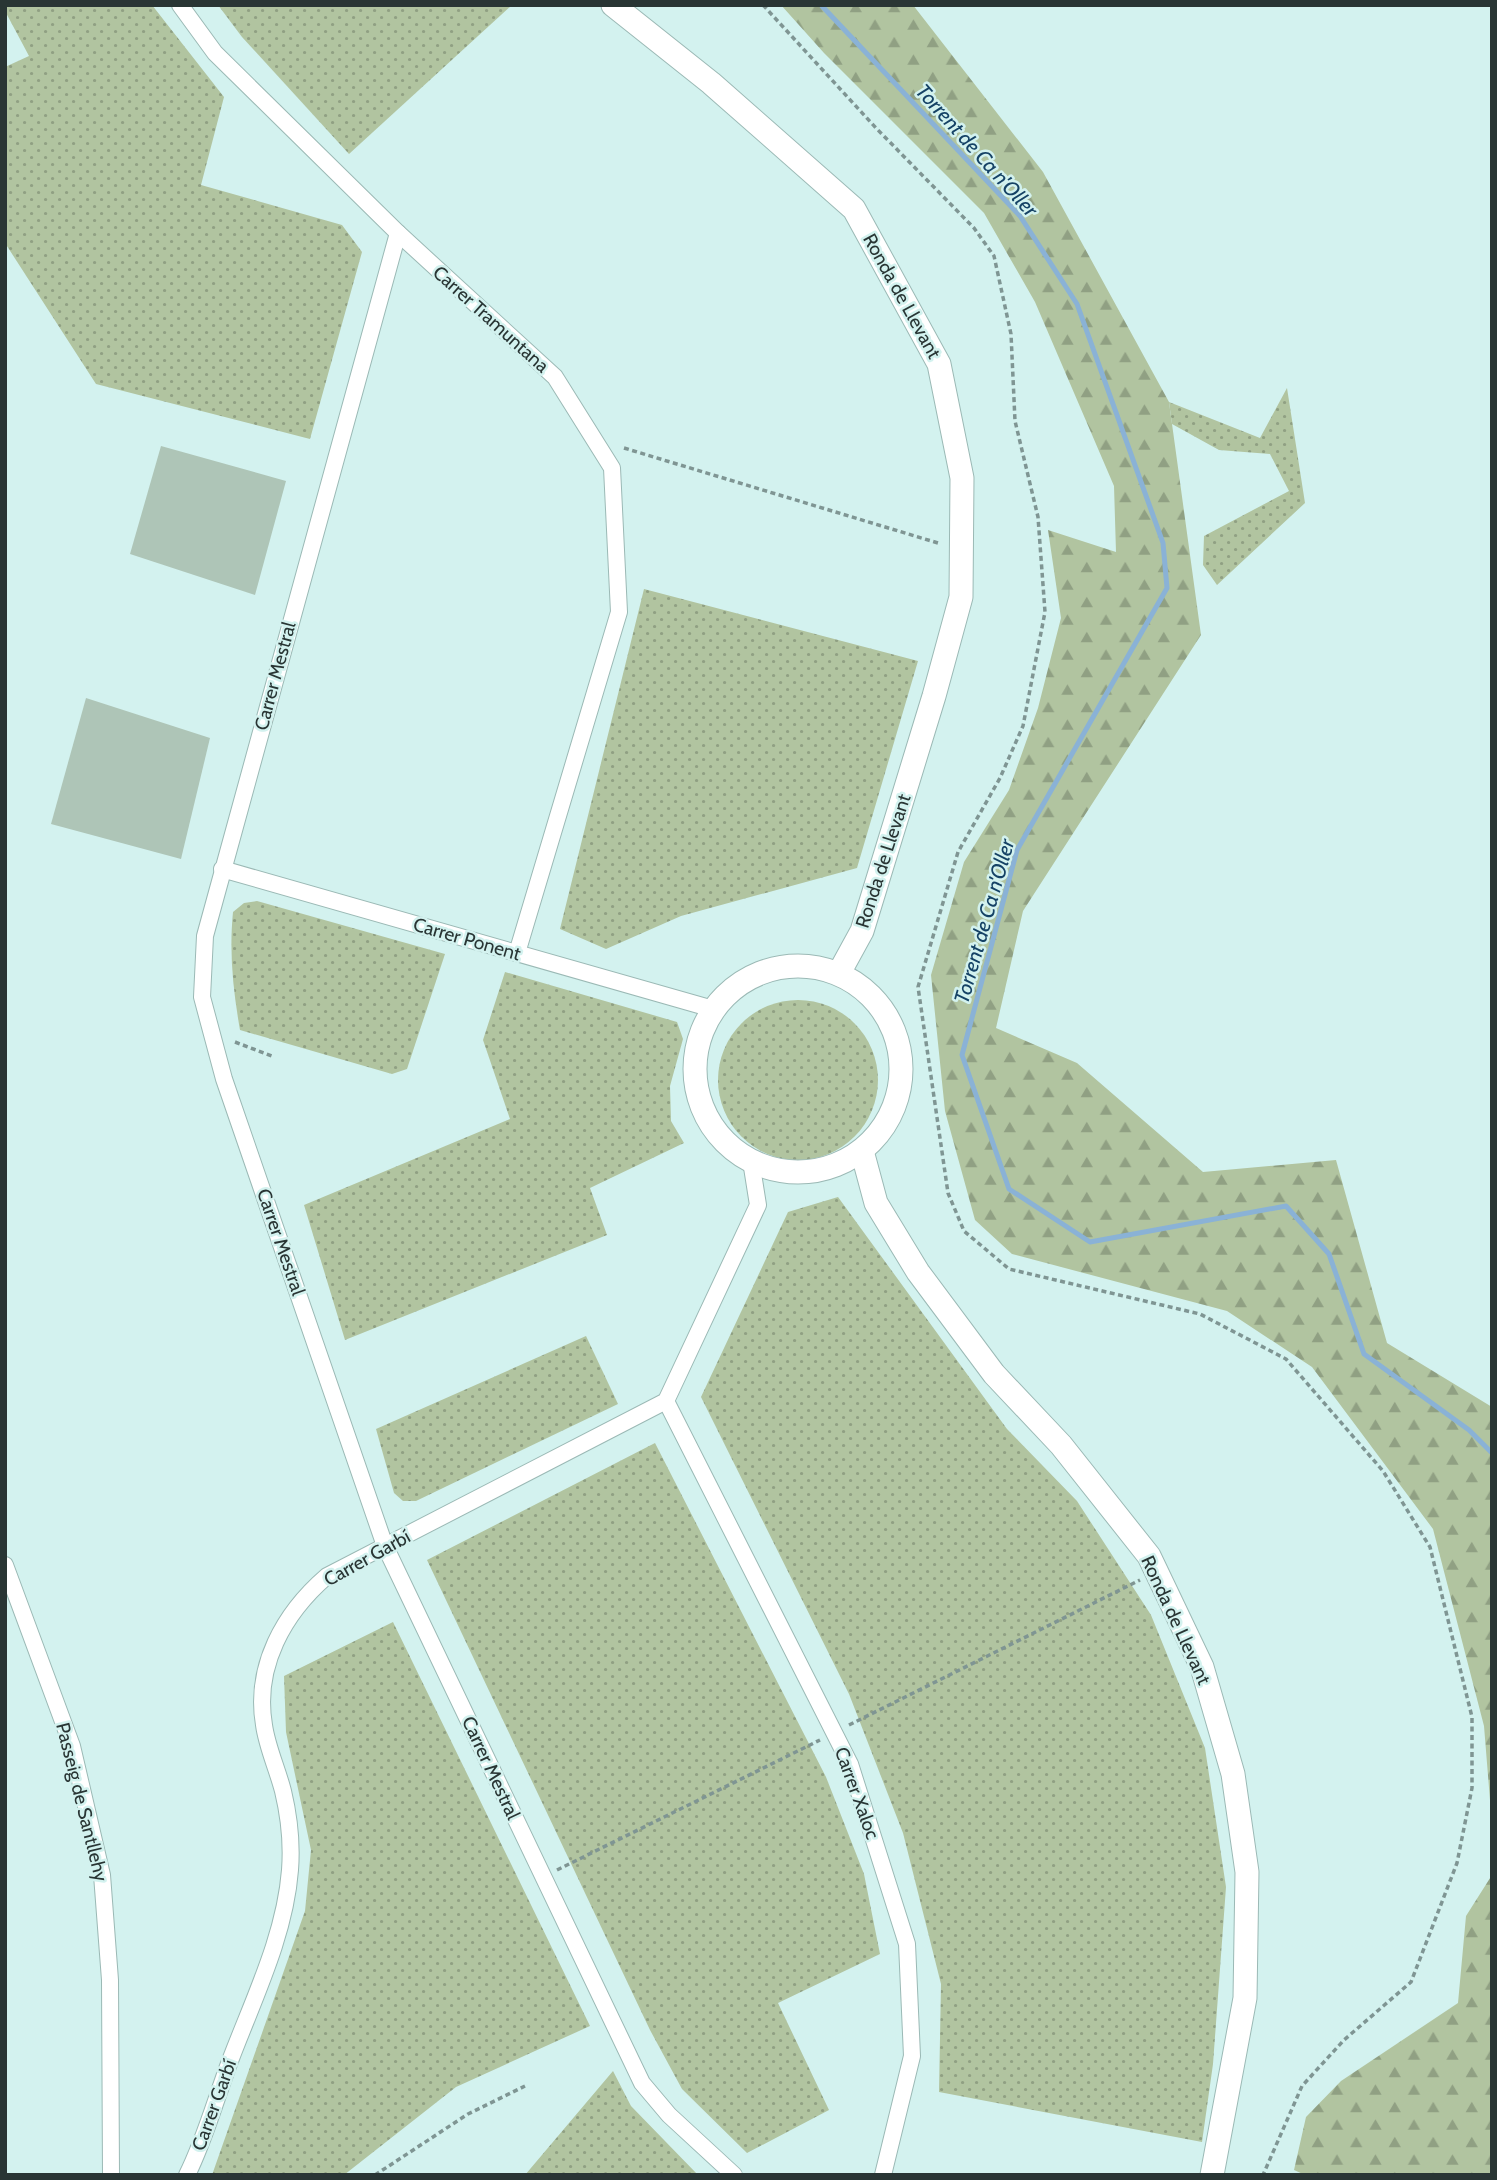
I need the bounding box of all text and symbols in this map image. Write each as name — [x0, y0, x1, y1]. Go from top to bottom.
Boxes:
water label: Torrent de Ca n'Oller — [911, 79, 1044, 223]
street label: Ronda de Llevant — [858, 229, 946, 363]
street label: Carrer Tramuntana — [428, 261, 554, 377]
street label: Carrer Mestral — [249, 619, 301, 733]
street label: Ronda de Llevant — [851, 791, 916, 931]
water label: Torrent de Ca n'Oller — [949, 834, 1020, 1006]
street label: Carrer Ponent — [411, 913, 524, 966]
street label: Carrer Mestral — [252, 1186, 310, 1299]
street label: Carrer Garbí — [320, 1525, 414, 1591]
street label: Ronda de Llevant — [1136, 1552, 1216, 1689]
street label: Carrer Mestral — [457, 1713, 525, 1824]
street label: Passeig de Santllehy — [51, 1720, 113, 1884]
street label: Carrer Xaloc — [830, 1744, 884, 1843]
street label: Carrer Garbí — [187, 2056, 241, 2154]

